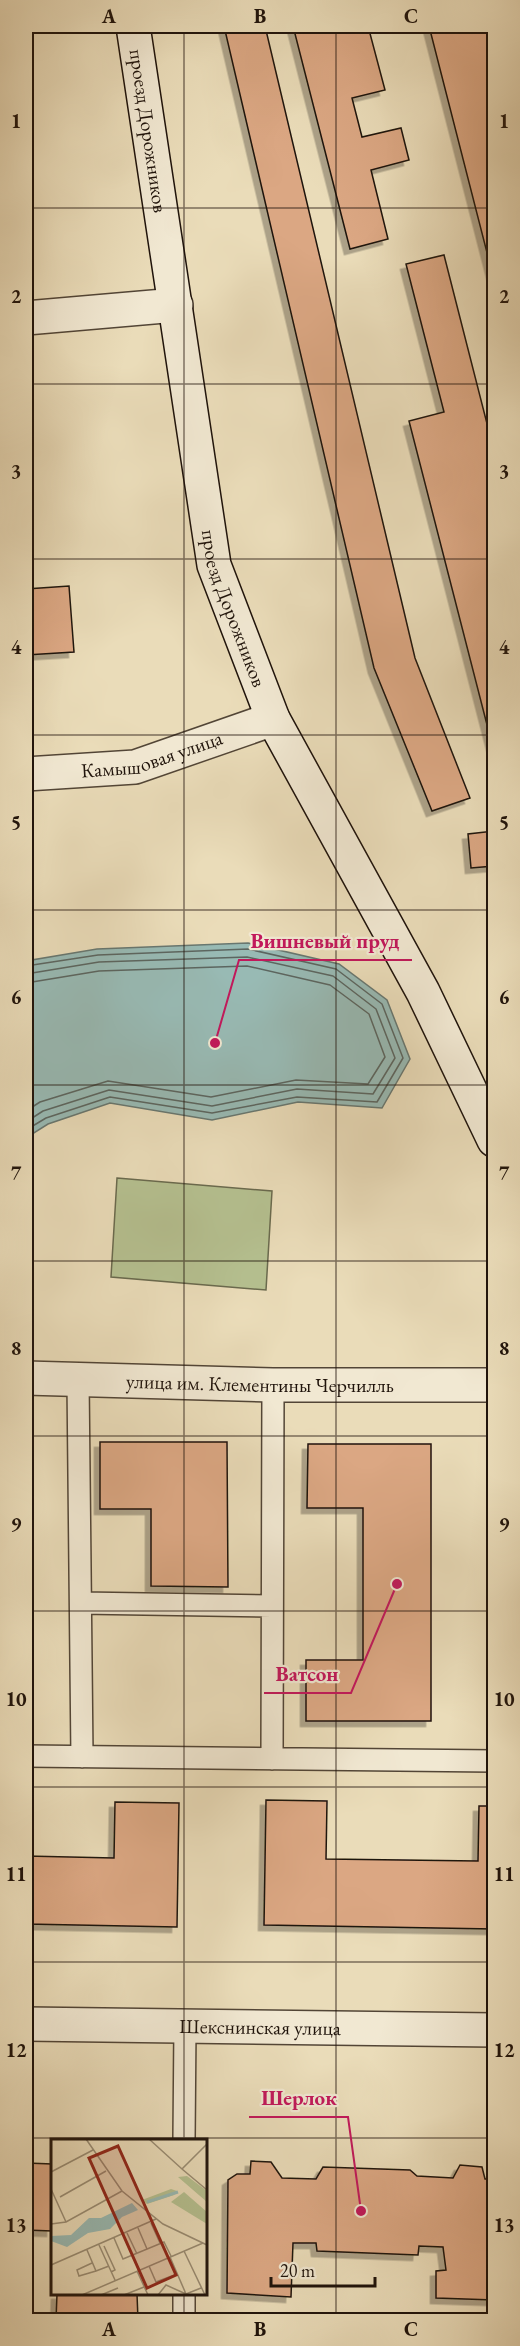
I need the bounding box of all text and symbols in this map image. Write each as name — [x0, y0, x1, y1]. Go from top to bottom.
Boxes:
text: A — [101, 3, 117, 29]
text: B — [254, 3, 266, 29]
text: C — [404, 3, 418, 29]
street label: проезд Дорожников — [124, 47, 174, 214]
text: 1 — [11, 108, 21, 134]
text: 1 — [499, 108, 509, 134]
text: 2 — [11, 283, 22, 309]
text: 2 — [499, 283, 510, 309]
text: 3 — [11, 458, 21, 484]
text: 3 — [499, 458, 509, 484]
street label: проезд Дорожников — [196, 528, 272, 691]
text: 4 — [11, 634, 22, 660]
text: 4 — [499, 634, 510, 660]
street label: Камышовая улица — [80, 725, 226, 783]
text: 5 — [11, 809, 21, 835]
text: 5 — [499, 809, 509, 835]
callout: Вишневый пруд — [239, 921, 412, 960]
text: Вишневый пруд — [250, 927, 400, 954]
text: 6 — [11, 984, 22, 1010]
text: 6 — [499, 984, 510, 1010]
text: 7 — [11, 1160, 22, 1186]
text: 7 — [499, 1160, 510, 1186]
text: 8 — [11, 1335, 21, 1361]
text: 8 — [499, 1335, 509, 1361]
street label: улица им. Клементины Черчилль — [126, 1368, 394, 1398]
text: 9 — [11, 1511, 22, 1537]
text: 9 — [499, 1511, 510, 1537]
callout: Ватсон — [264, 1654, 351, 1693]
text: Ватсон — [276, 1660, 338, 1687]
text: 10 — [5, 1686, 27, 1712]
text: 10 — [493, 1686, 515, 1712]
text: 11 — [5, 1861, 27, 1887]
text: 11 — [493, 1861, 515, 1887]
street label: Шекснинская улица — [179, 2013, 341, 2041]
text: 12 — [5, 2037, 27, 2063]
text: 12 — [493, 2037, 515, 2063]
callout: Шерлок — [249, 2078, 348, 2117]
text: Шерлок — [261, 2084, 337, 2111]
inset map — [51, 2139, 207, 2295]
text: 13 — [5, 2212, 27, 2238]
text: 13 — [493, 2212, 515, 2238]
scale bar — [271, 2250, 374, 2288]
text: 20 m — [280, 2259, 315, 2282]
text: A — [101, 2316, 117, 2342]
text: B — [254, 2316, 266, 2342]
text: C — [404, 2316, 418, 2342]

